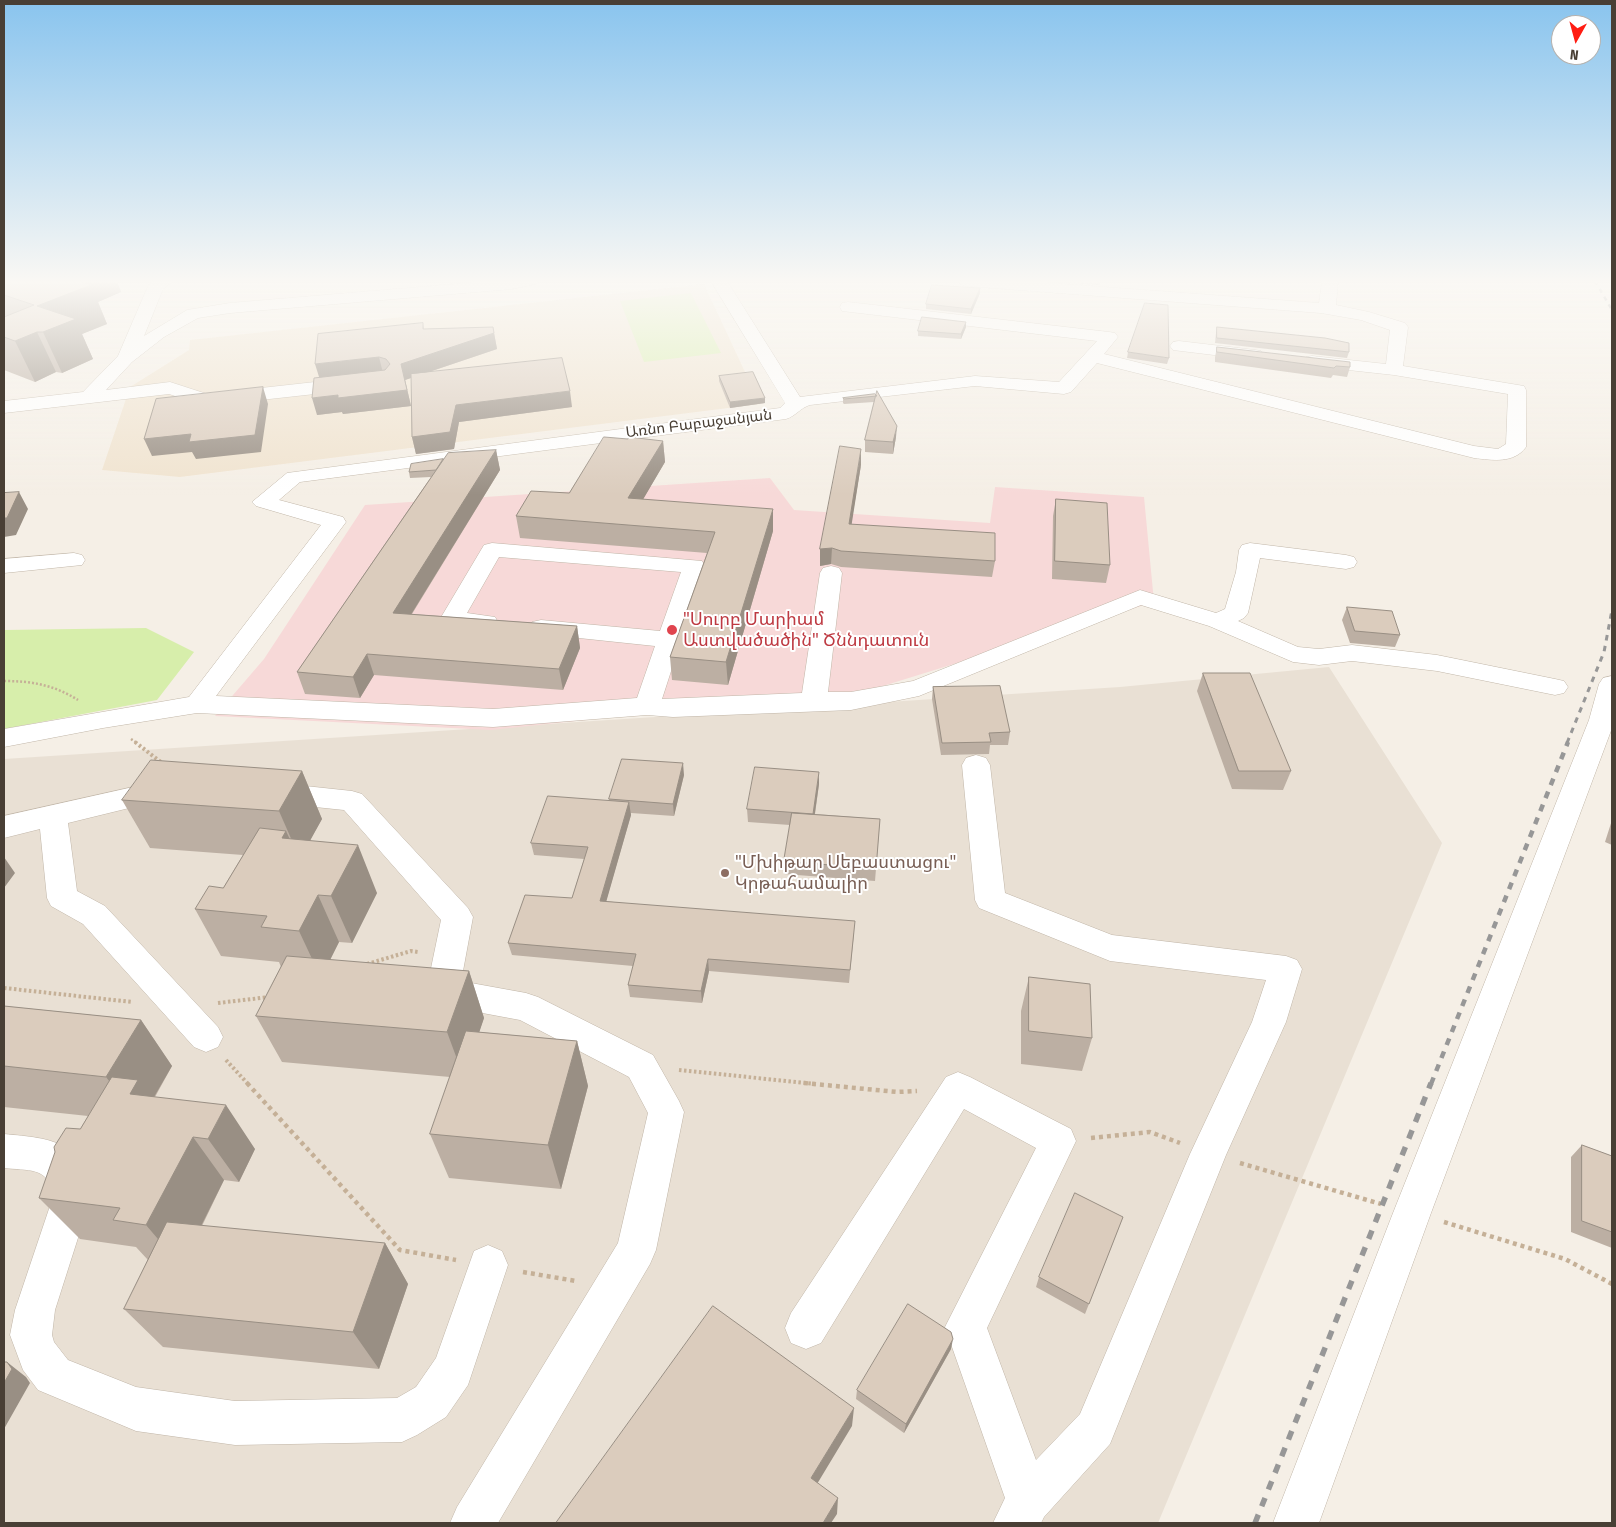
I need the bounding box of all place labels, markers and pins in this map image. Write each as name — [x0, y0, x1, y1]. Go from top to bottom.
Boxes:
place label: "Սուրբ Մարիամ Աստվածածին" Ծննդատուն — [683, 609, 929, 652]
marker: "Սուրբ Մարիամ Աստվածածին" Ծննդատուն — [665, 623, 679, 637]
place label: "Մխիթար Սեբաստացու" Կրթահամալիր — [735, 852, 956, 894]
marker: "Մխիթար Սեբաստացու" Կրթահամալիր — [719, 867, 731, 879]

